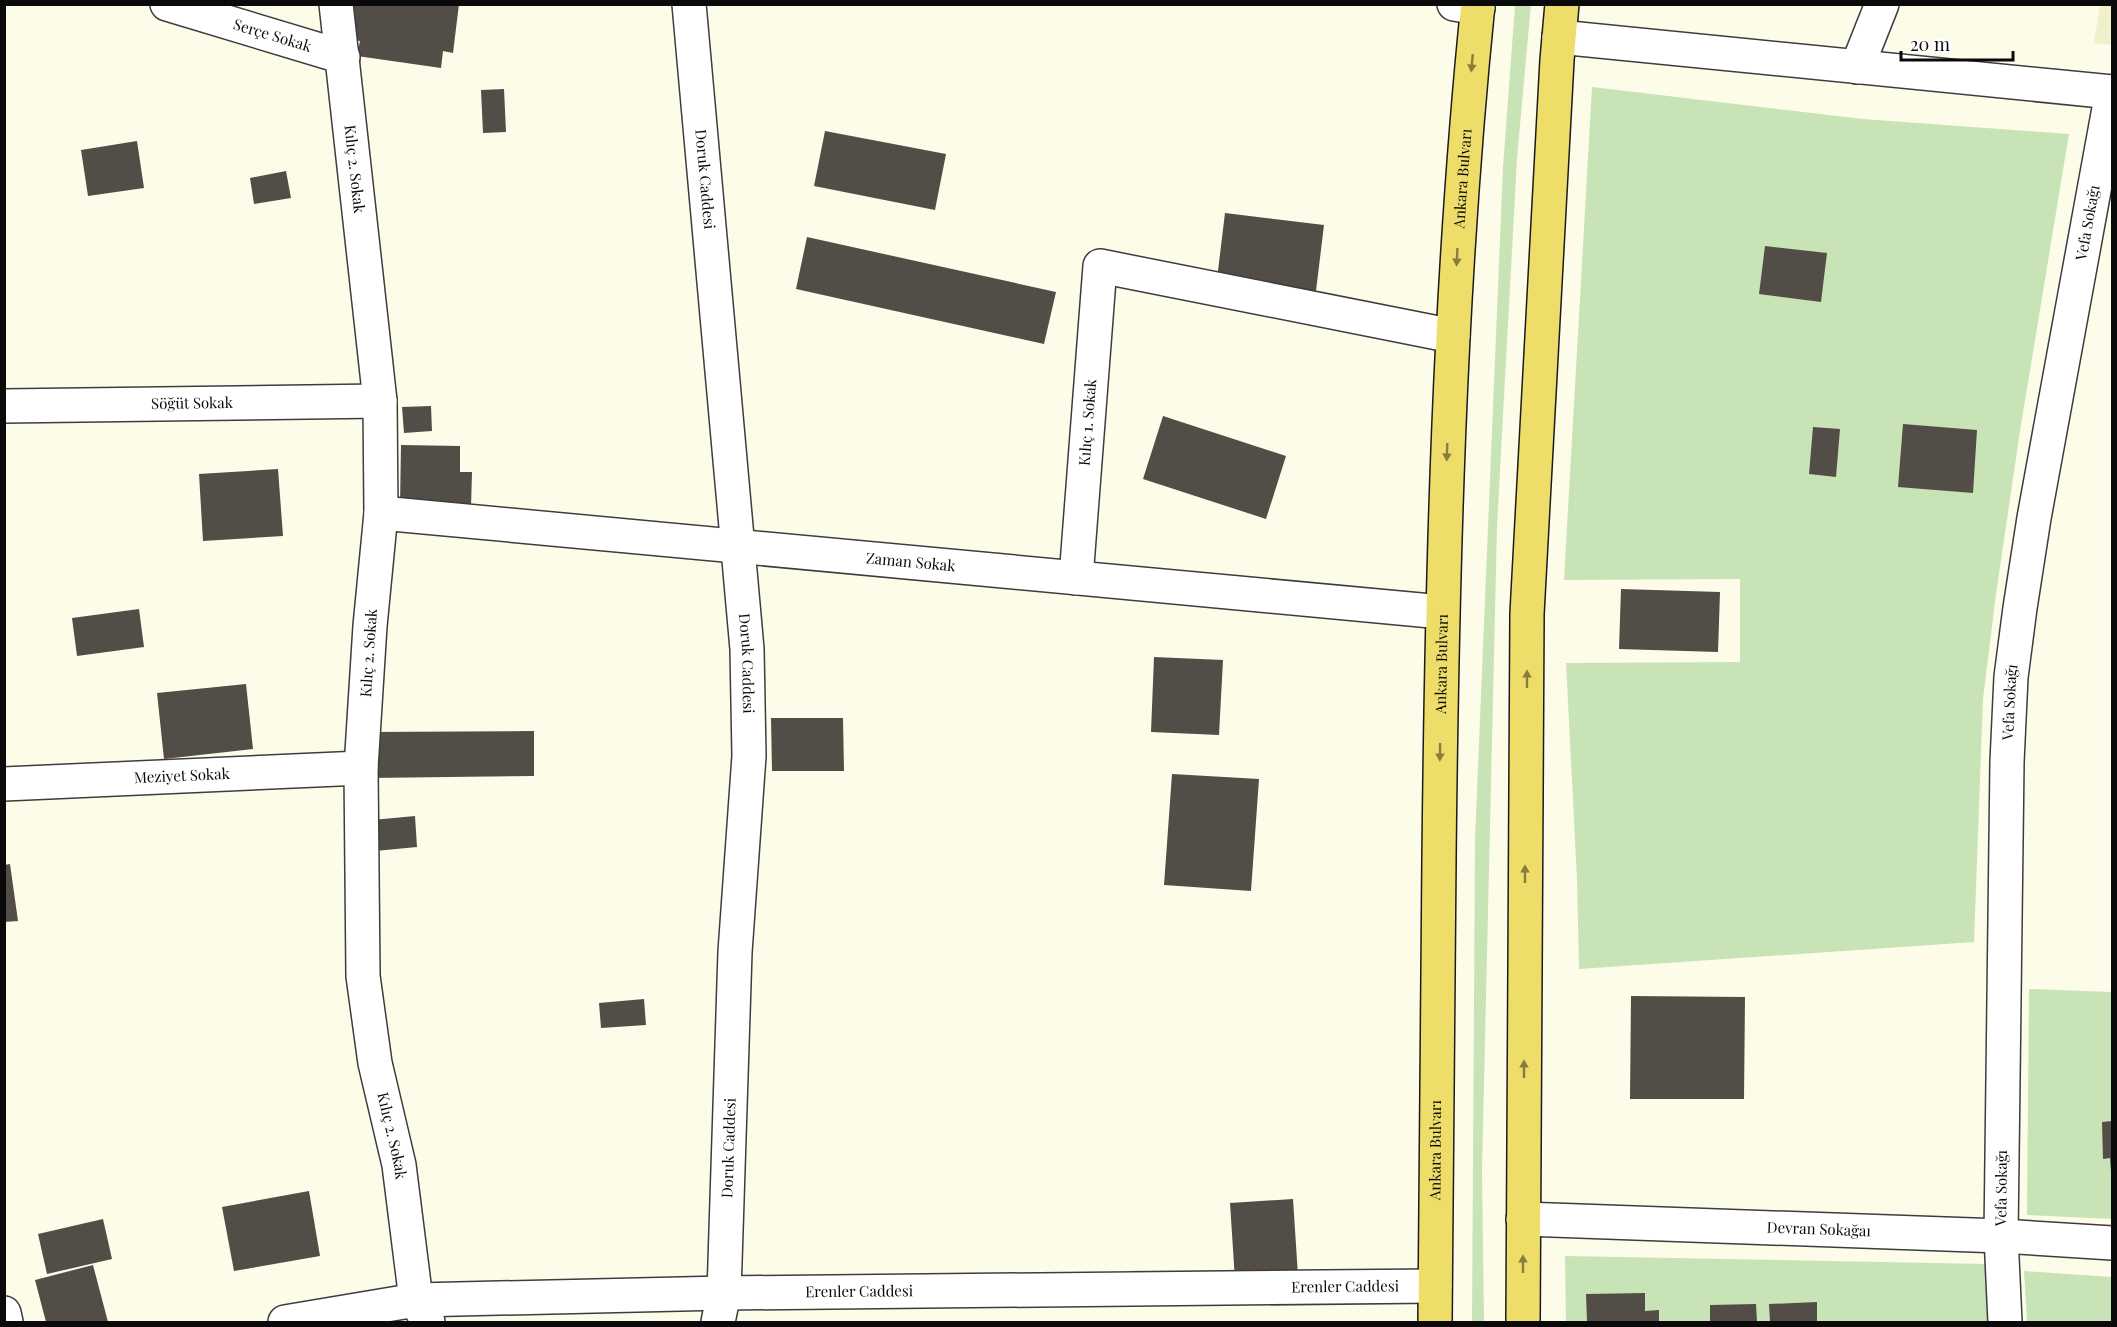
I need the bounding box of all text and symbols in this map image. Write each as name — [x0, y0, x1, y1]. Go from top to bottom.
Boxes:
street label: Serçe Sokak — [231, 14, 315, 56]
scale bar — [1901, 24, 2014, 62]
text: 20 m — [1910, 32, 1950, 56]
one-way arrow — [1467, 53, 1477, 72]
street label: Kılıç 2. Sokak — [340, 124, 370, 215]
street label: Ankara Bulvarı — [1448, 127, 1476, 230]
street label: Doruk Caddesi — [691, 128, 720, 231]
street label: Vefa Sokağı — [2070, 183, 2104, 263]
one-way arrow — [1453, 248, 1462, 267]
street label: Kılıç 1. Sokak — [1074, 377, 1100, 467]
street label: Söğüt Sokak — [151, 392, 234, 413]
one-way arrow — [1443, 442, 1452, 461]
street label: Zaman Sokak — [865, 547, 957, 576]
street label: Kılıç 2. Sokak — [355, 607, 381, 698]
street label: Doruk Caddesi — [735, 612, 759, 714]
street label: Ankara Bulvarı — [1430, 613, 1452, 715]
street label: Vefa Sokağı — [1997, 662, 2022, 742]
one-way arrow — [1522, 670, 1532, 689]
one-way arrow — [1435, 742, 1445, 761]
street label: Meziyet Sokak — [133, 763, 231, 787]
one-way arrow — [1520, 865, 1530, 884]
one-way arrow — [1519, 1060, 1529, 1079]
street label: Kılıç 2. Sokak — [373, 1090, 412, 1181]
street label: Doruk Caddesi — [716, 1097, 740, 1198]
street label: Ankara Bulvarı — [1424, 1099, 1445, 1201]
street label: Vefa Sokağı — [1990, 1149, 2011, 1227]
street label: Devran Sokağaı — [1766, 1217, 1872, 1240]
one-way arrow — [1518, 1255, 1528, 1274]
street label: Erenler Caddesi — [1291, 1275, 1400, 1296]
street label: Erenler Caddesi — [805, 1280, 914, 1301]

